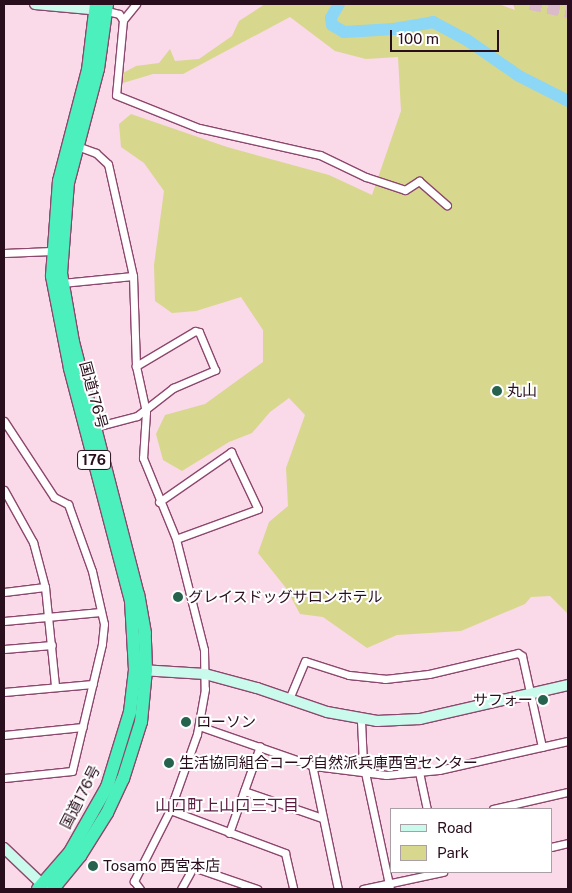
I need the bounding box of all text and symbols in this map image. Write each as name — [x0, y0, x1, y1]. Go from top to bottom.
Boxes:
scale bar — [392, 20, 501, 52]
text: 100 m — [398, 30, 439, 47]
street label: 国道176号 — [76, 359, 112, 431]
place label: 丸山 — [507, 382, 537, 400]
marker: 丸山 — [491, 385, 503, 397]
road number: 176 — [76, 448, 112, 472]
place label: グレイスドッグサロンホテル — [188, 588, 383, 606]
marker: グレイスドッグサロンホテル — [172, 591, 184, 603]
place label: サフォー — [473, 691, 533, 709]
marker: サフォー — [537, 694, 549, 706]
place label: ローソン — [196, 713, 256, 731]
marker: ローソン — [180, 716, 192, 728]
place label: 生活協同組合コープ自然派兵庫西宮センター — [179, 754, 479, 772]
marker: 生活協同組合コープ自然派兵庫西宮センター — [163, 757, 175, 769]
street label: 国道176号 — [56, 762, 104, 832]
district label: 山口町上山口三丁目 — [155, 796, 299, 816]
legend — [390, 808, 552, 873]
text: Road — [437, 819, 473, 836]
text: Park — [437, 844, 469, 861]
place label: Tosamo 西宮本店 — [103, 857, 220, 875]
marker: Tosamo 西宮本店 — [87, 860, 99, 872]

